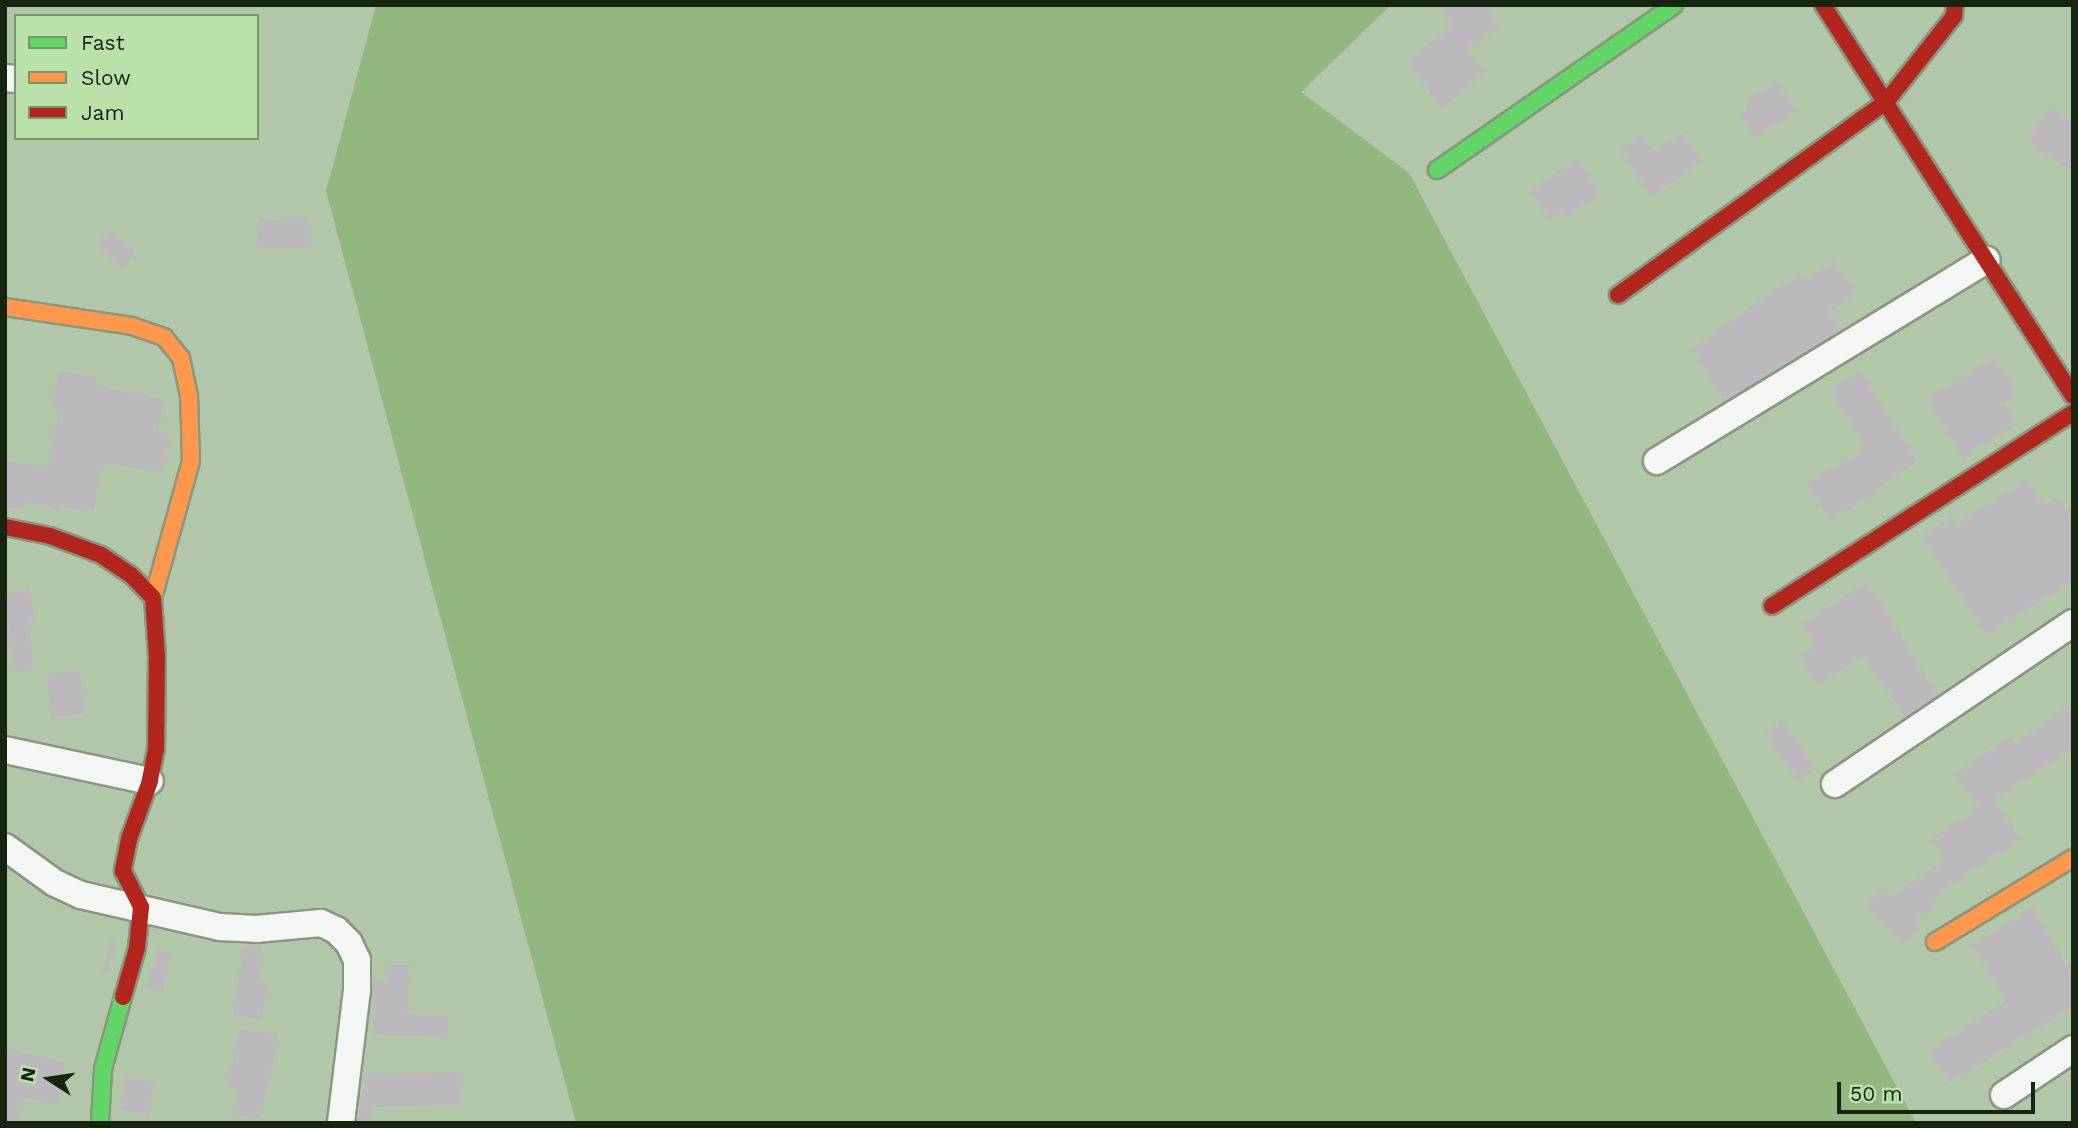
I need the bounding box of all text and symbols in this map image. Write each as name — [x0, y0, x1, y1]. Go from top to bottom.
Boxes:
legend — [14, 14, 259, 140]
text: Fast — [81, 30, 125, 55]
text: Slow — [81, 65, 131, 90]
text: Jam — [81, 100, 124, 125]
north arrow — [14, 1044, 84, 1114]
text: N — [15, 1065, 41, 1084]
scale bar — [1840, 1068, 2038, 1112]
text: 50 m — [1850, 1081, 1902, 1106]

